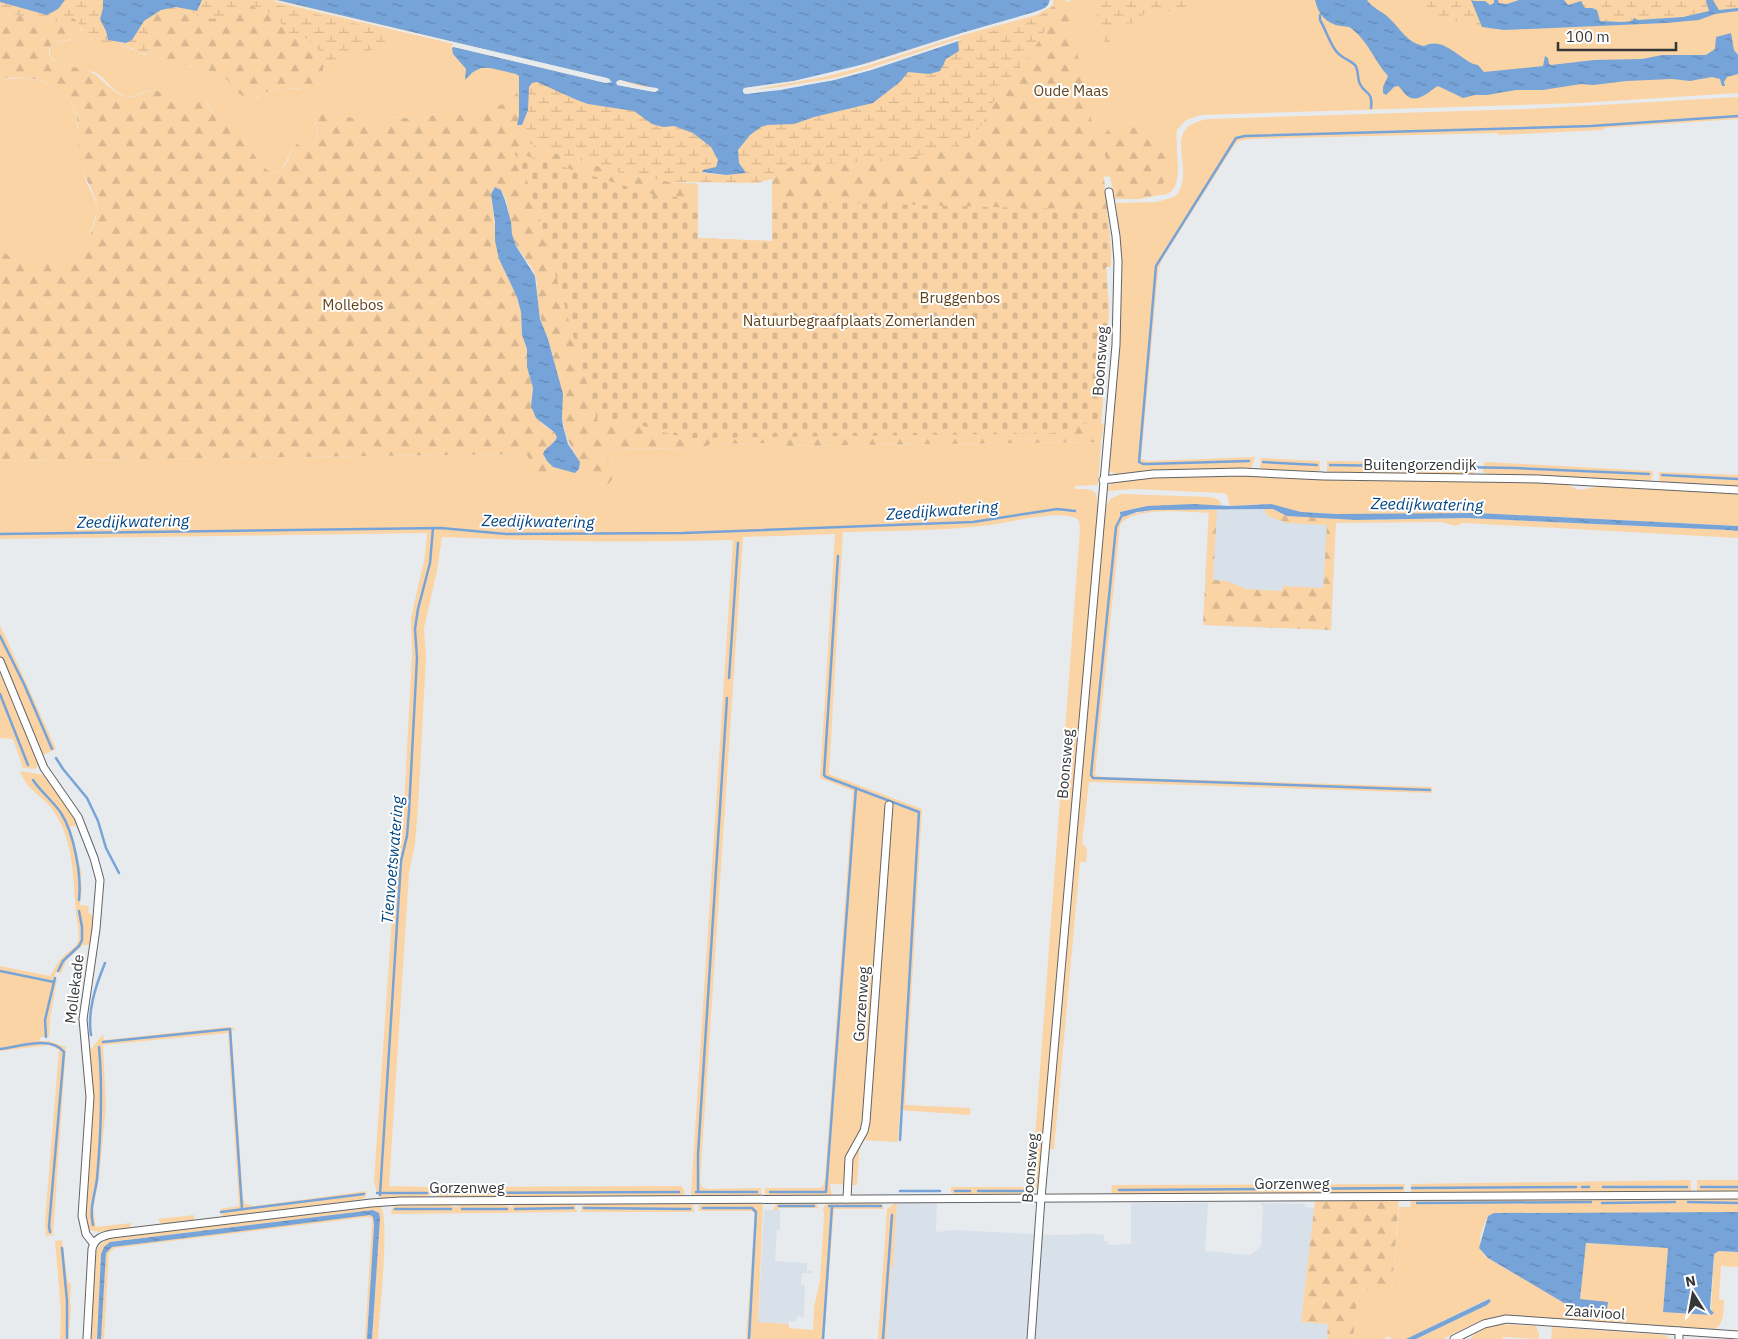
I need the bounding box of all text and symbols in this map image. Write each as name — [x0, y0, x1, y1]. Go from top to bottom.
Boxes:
scale bar — [1558, 20, 1676, 52]
text: 100 m — [1566, 27, 1610, 46]
park label: Oude Maas — [1033, 81, 1109, 100]
park label: Bruggenbos — [920, 288, 1000, 307]
park label: Mollebos — [322, 295, 384, 314]
park label: Natuurbegraafplaats Zomerlanden — [743, 311, 975, 330]
street label: Boonsweg — [1088, 325, 1112, 397]
street label: Buitengorzendijk — [1363, 455, 1477, 474]
water label: Zeedijkwatering — [1370, 493, 1484, 515]
water label: Zeedijkwatering — [884, 496, 1000, 524]
water label: Zeedijkwatering — [76, 510, 190, 532]
water label: Zeedijkwatering — [481, 510, 595, 532]
street label: Boonsweg — [1052, 728, 1078, 800]
water label: Tienvoetswatering — [376, 794, 408, 925]
street label: Mollekade — [60, 953, 88, 1025]
street label: Gorzenweg — [849, 966, 873, 1042]
street label: Boonsweg — [1017, 1132, 1043, 1204]
street label: Gorzenweg — [1254, 1174, 1330, 1193]
street label: Gorzenweg — [429, 1178, 505, 1197]
north arrow — [1668, 1269, 1718, 1319]
text: N — [1684, 1271, 1697, 1291]
street label: Zaaiviool — [1564, 1300, 1626, 1324]

